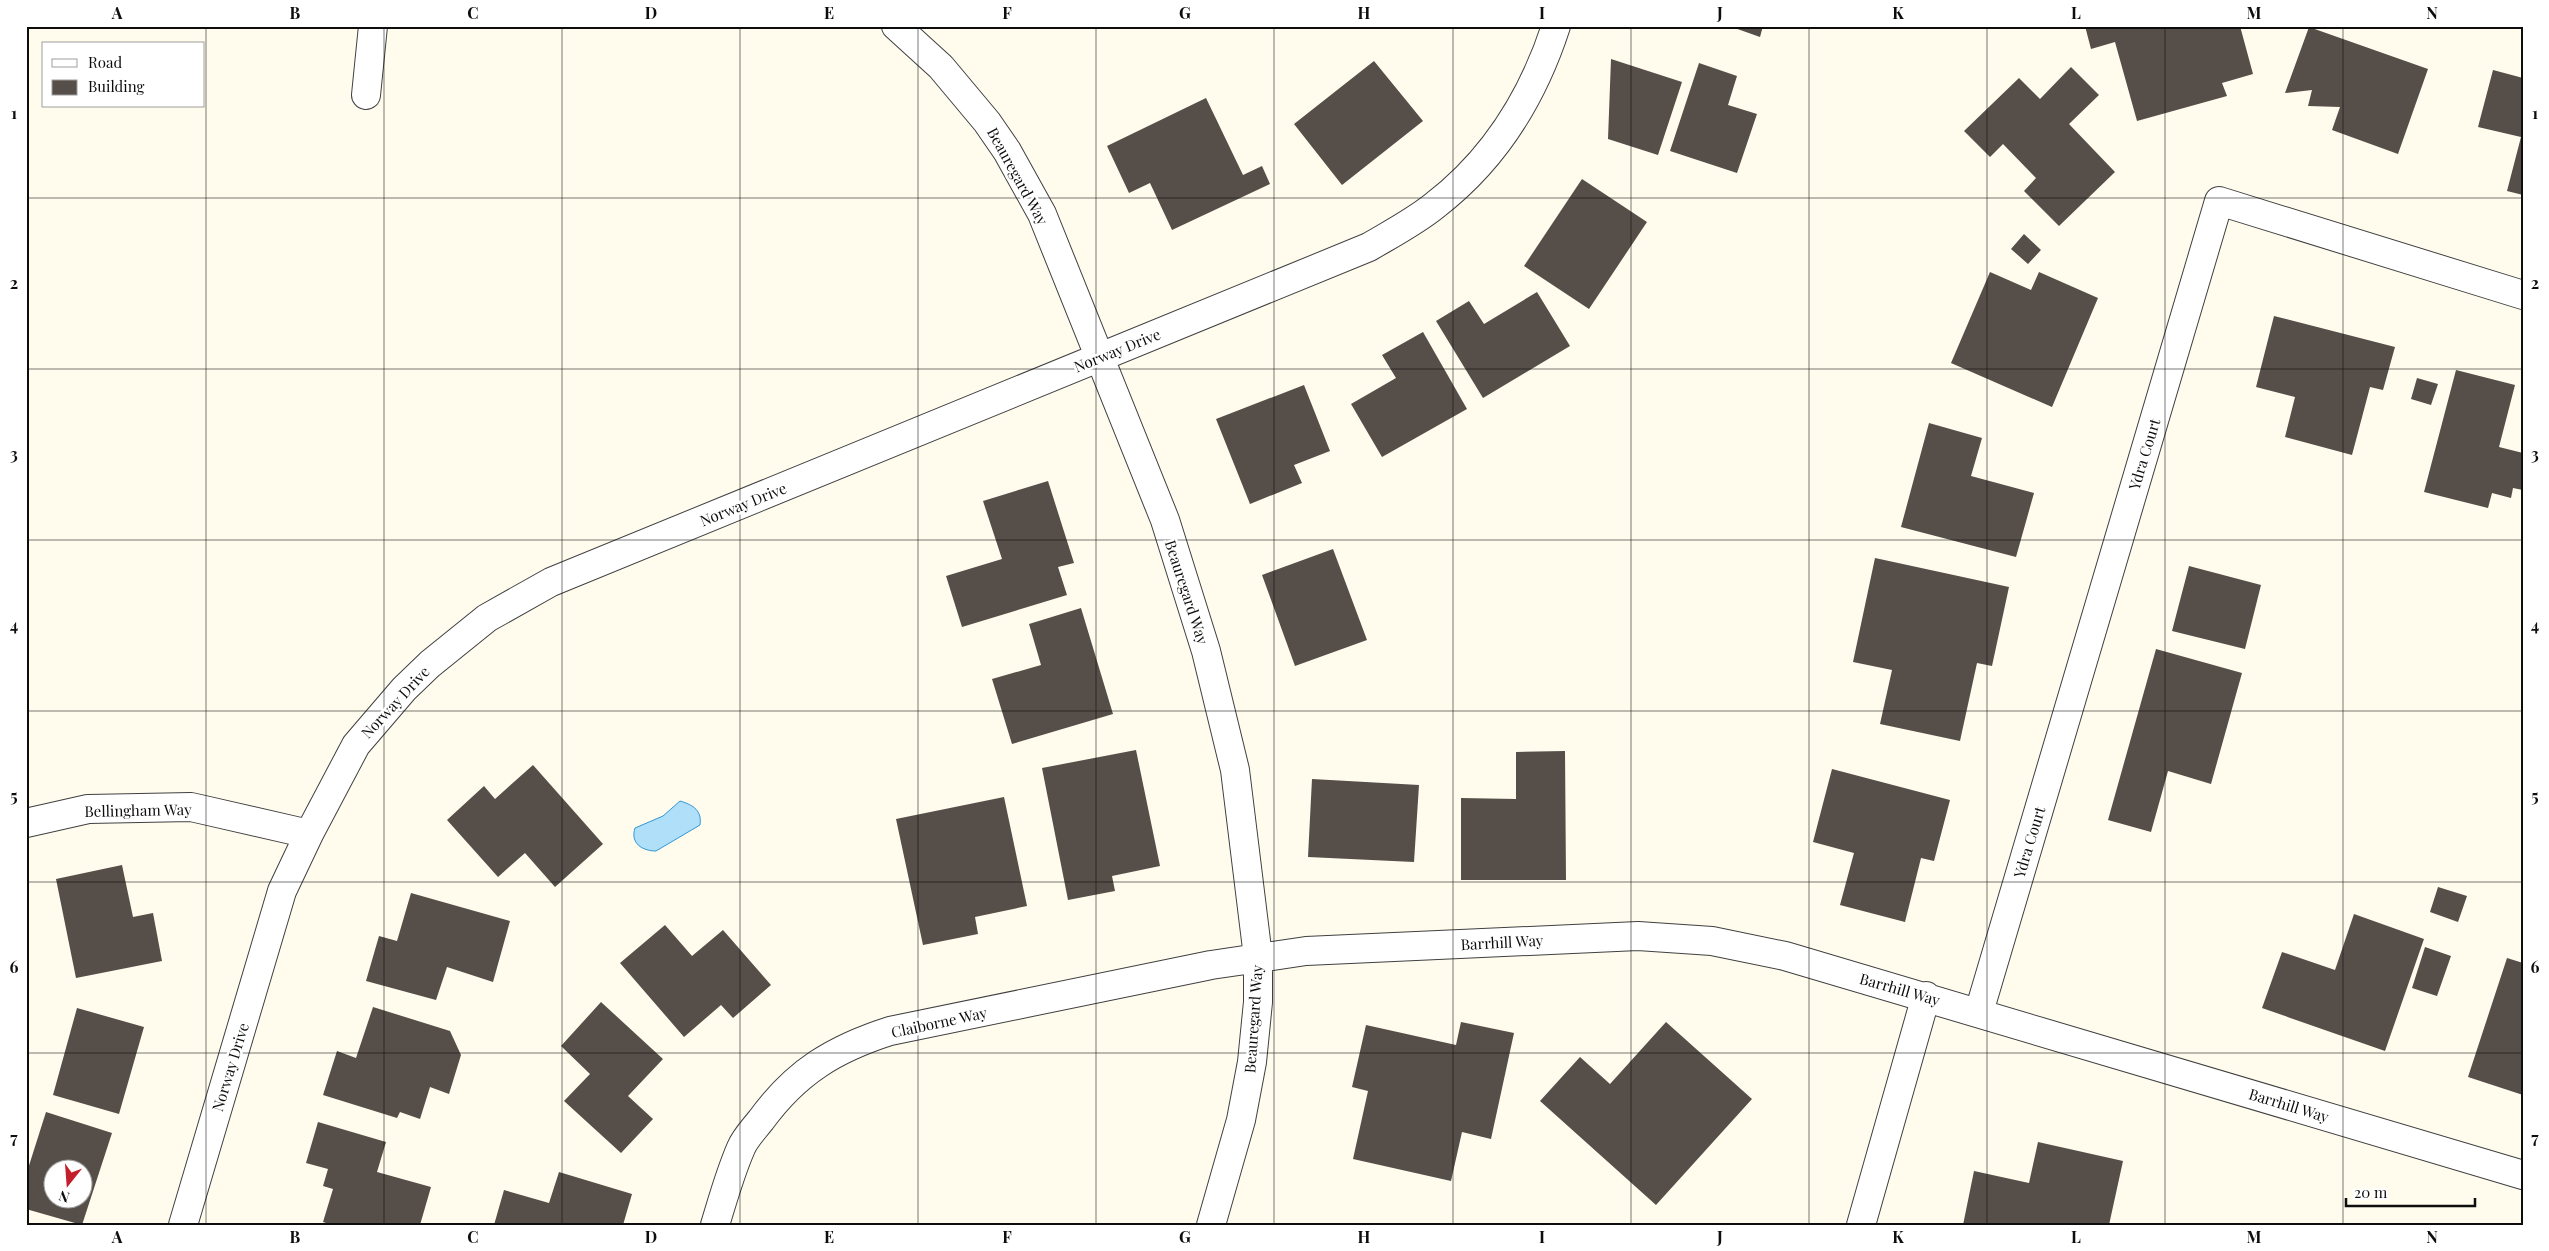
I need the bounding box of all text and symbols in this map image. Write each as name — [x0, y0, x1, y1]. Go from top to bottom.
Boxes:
text: A — [111, 2, 123, 23]
text: B — [290, 2, 301, 23]
text: C — [467, 2, 479, 23]
text: D — [645, 2, 657, 23]
text: E — [824, 2, 834, 23]
text: F — [1002, 2, 1012, 23]
text: G — [1179, 2, 1191, 23]
text: H — [1358, 2, 1371, 23]
text: I — [1539, 2, 1545, 23]
text: J — [1716, 2, 1723, 23]
text: K — [1892, 2, 1904, 23]
text: L — [2071, 2, 2081, 23]
text: M — [2247, 2, 2262, 23]
text: N — [2426, 2, 2438, 23]
legend — [42, 42, 205, 108]
text: Road — [88, 52, 122, 72]
text: Building — [88, 76, 145, 96]
text: 1 — [11, 102, 17, 123]
text: 1 — [2532, 102, 2538, 123]
street label: Beauregard Way — [983, 124, 1053, 229]
text: 2 — [10, 272, 18, 293]
text: 2 — [2531, 272, 2539, 293]
street label: Norway Drive — [1071, 324, 1163, 376]
street label: Ydra Court — [2123, 415, 2165, 493]
text: 3 — [10, 443, 18, 464]
text: 3 — [2531, 443, 2539, 464]
street label: Norway Drive — [697, 478, 789, 530]
street label: Beauregard Way — [1161, 537, 1213, 647]
text: 4 — [10, 614, 18, 635]
text: 4 — [2531, 614, 2539, 635]
street label: Norway Drive — [356, 662, 434, 742]
text: 5 — [10, 785, 18, 806]
text: 5 — [2531, 785, 2539, 806]
street label: Bellingham Way — [84, 799, 192, 821]
street label: Ydra Court — [2008, 803, 2050, 881]
street label: Barrhill Way — [1460, 930, 1544, 954]
text: 6 — [10, 956, 19, 977]
text: 6 — [2531, 956, 2540, 977]
street label: Beauregard Way — [1239, 964, 1267, 1074]
street label: Barrhill Way — [1858, 968, 1943, 1010]
street label: Claiborne Way — [889, 1002, 989, 1042]
street label: Norway Drive — [207, 1020, 253, 1114]
street label: Barrhill Way — [2247, 1083, 2332, 1127]
text: 7 — [10, 1127, 18, 1148]
text: 7 — [2531, 1127, 2539, 1148]
north arrow — [42, 1158, 92, 1208]
scale bar — [2346, 1176, 2475, 1208]
text: 20 m — [2354, 1182, 2388, 1202]
text: N — [56, 1186, 72, 1207]
text: A — [111, 1226, 123, 1247]
text: B — [290, 1226, 301, 1247]
text: C — [467, 1226, 479, 1247]
text: D — [645, 1226, 657, 1247]
text: E — [824, 1226, 834, 1247]
text: F — [1002, 1226, 1012, 1247]
text: G — [1179, 1226, 1191, 1247]
text: H — [1358, 1226, 1371, 1247]
text: I — [1539, 1226, 1545, 1247]
text: J — [1716, 1226, 1723, 1247]
text: K — [1892, 1226, 1904, 1247]
text: L — [2071, 1226, 2081, 1247]
text: M — [2247, 1226, 2262, 1247]
text: N — [2426, 1226, 2438, 1247]

